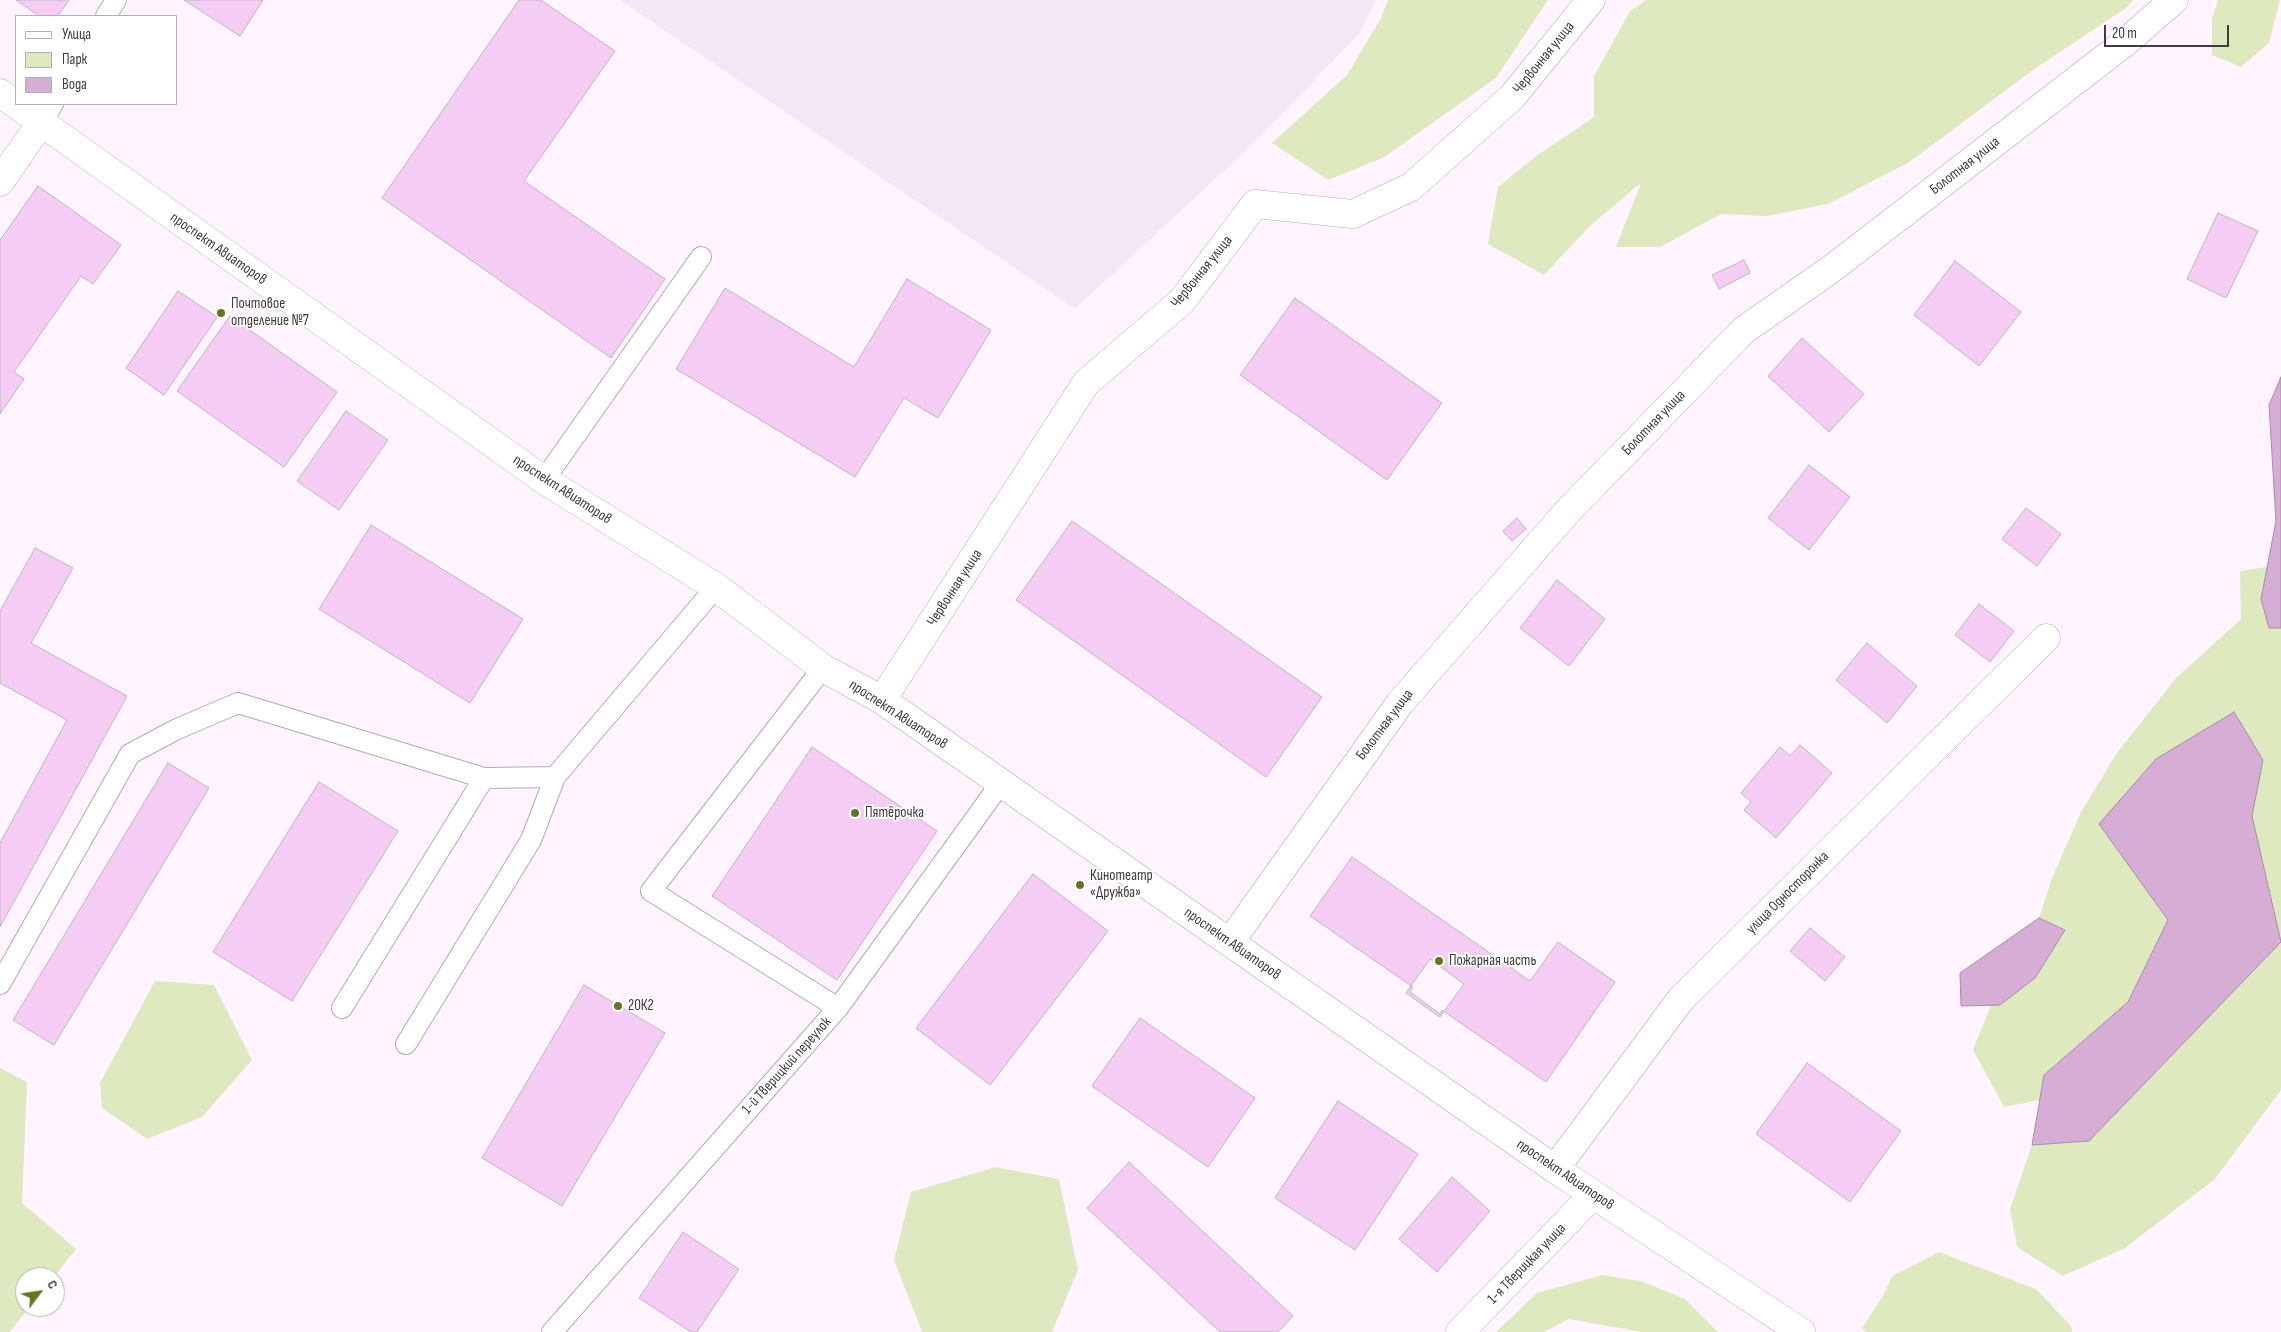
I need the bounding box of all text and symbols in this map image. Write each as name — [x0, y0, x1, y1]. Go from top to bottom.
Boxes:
legend — [15, 15, 178, 105]
scale bar — [2106, 15, 2231, 47]
street label: Червонная улица — [1509, 18, 1579, 98]
text: 20 m — [2112, 24, 2137, 43]
text: Улица — [62, 25, 91, 44]
text: Парк — [62, 50, 87, 69]
text: Вода — [62, 75, 87, 94]
street label: Болотная улица — [1927, 133, 2003, 199]
street label: проспект Авиаторов — [166, 209, 270, 289]
street label: Червонная улица — [1167, 232, 1237, 312]
place label: Почтовое отделение №7 — [231, 295, 309, 330]
marker: Почтовое отделение №7 — [215, 307, 227, 319]
street label: Болотная улица — [1619, 387, 1689, 459]
street label: проспект Авиаторов — [509, 451, 615, 529]
street label: Червонная улица — [924, 546, 986, 630]
street label: проспект Авиаторов — [845, 676, 951, 754]
street label: Болотная улица — [1353, 686, 1417, 764]
place label: Пятёрочка — [865, 804, 924, 822]
marker: Пятёрочка — [849, 807, 861, 819]
street label: улица Односторонка — [1743, 848, 1833, 938]
place label: Кинотеатр «Дружба» — [1090, 867, 1153, 902]
marker: Кинотеатр «Дружба» — [1074, 879, 1086, 891]
street label: проспект Авиаторов — [1180, 904, 1284, 984]
place label: Пожарная часть — [1449, 952, 1536, 970]
marker: Пожарная часть — [1433, 955, 1445, 967]
place label: 20К2 — [628, 997, 654, 1015]
marker: 20К2 — [612, 1000, 624, 1012]
street label: 1-й Тверицкий переулок — [739, 1014, 835, 1118]
street label: проспект Авиаторов — [1513, 1136, 1617, 1214]
street label: 1-я Тверицкая улица — [1484, 1220, 1570, 1308]
north arrow — [15, 1267, 65, 1317]
text: С — [43, 1277, 62, 1292]

